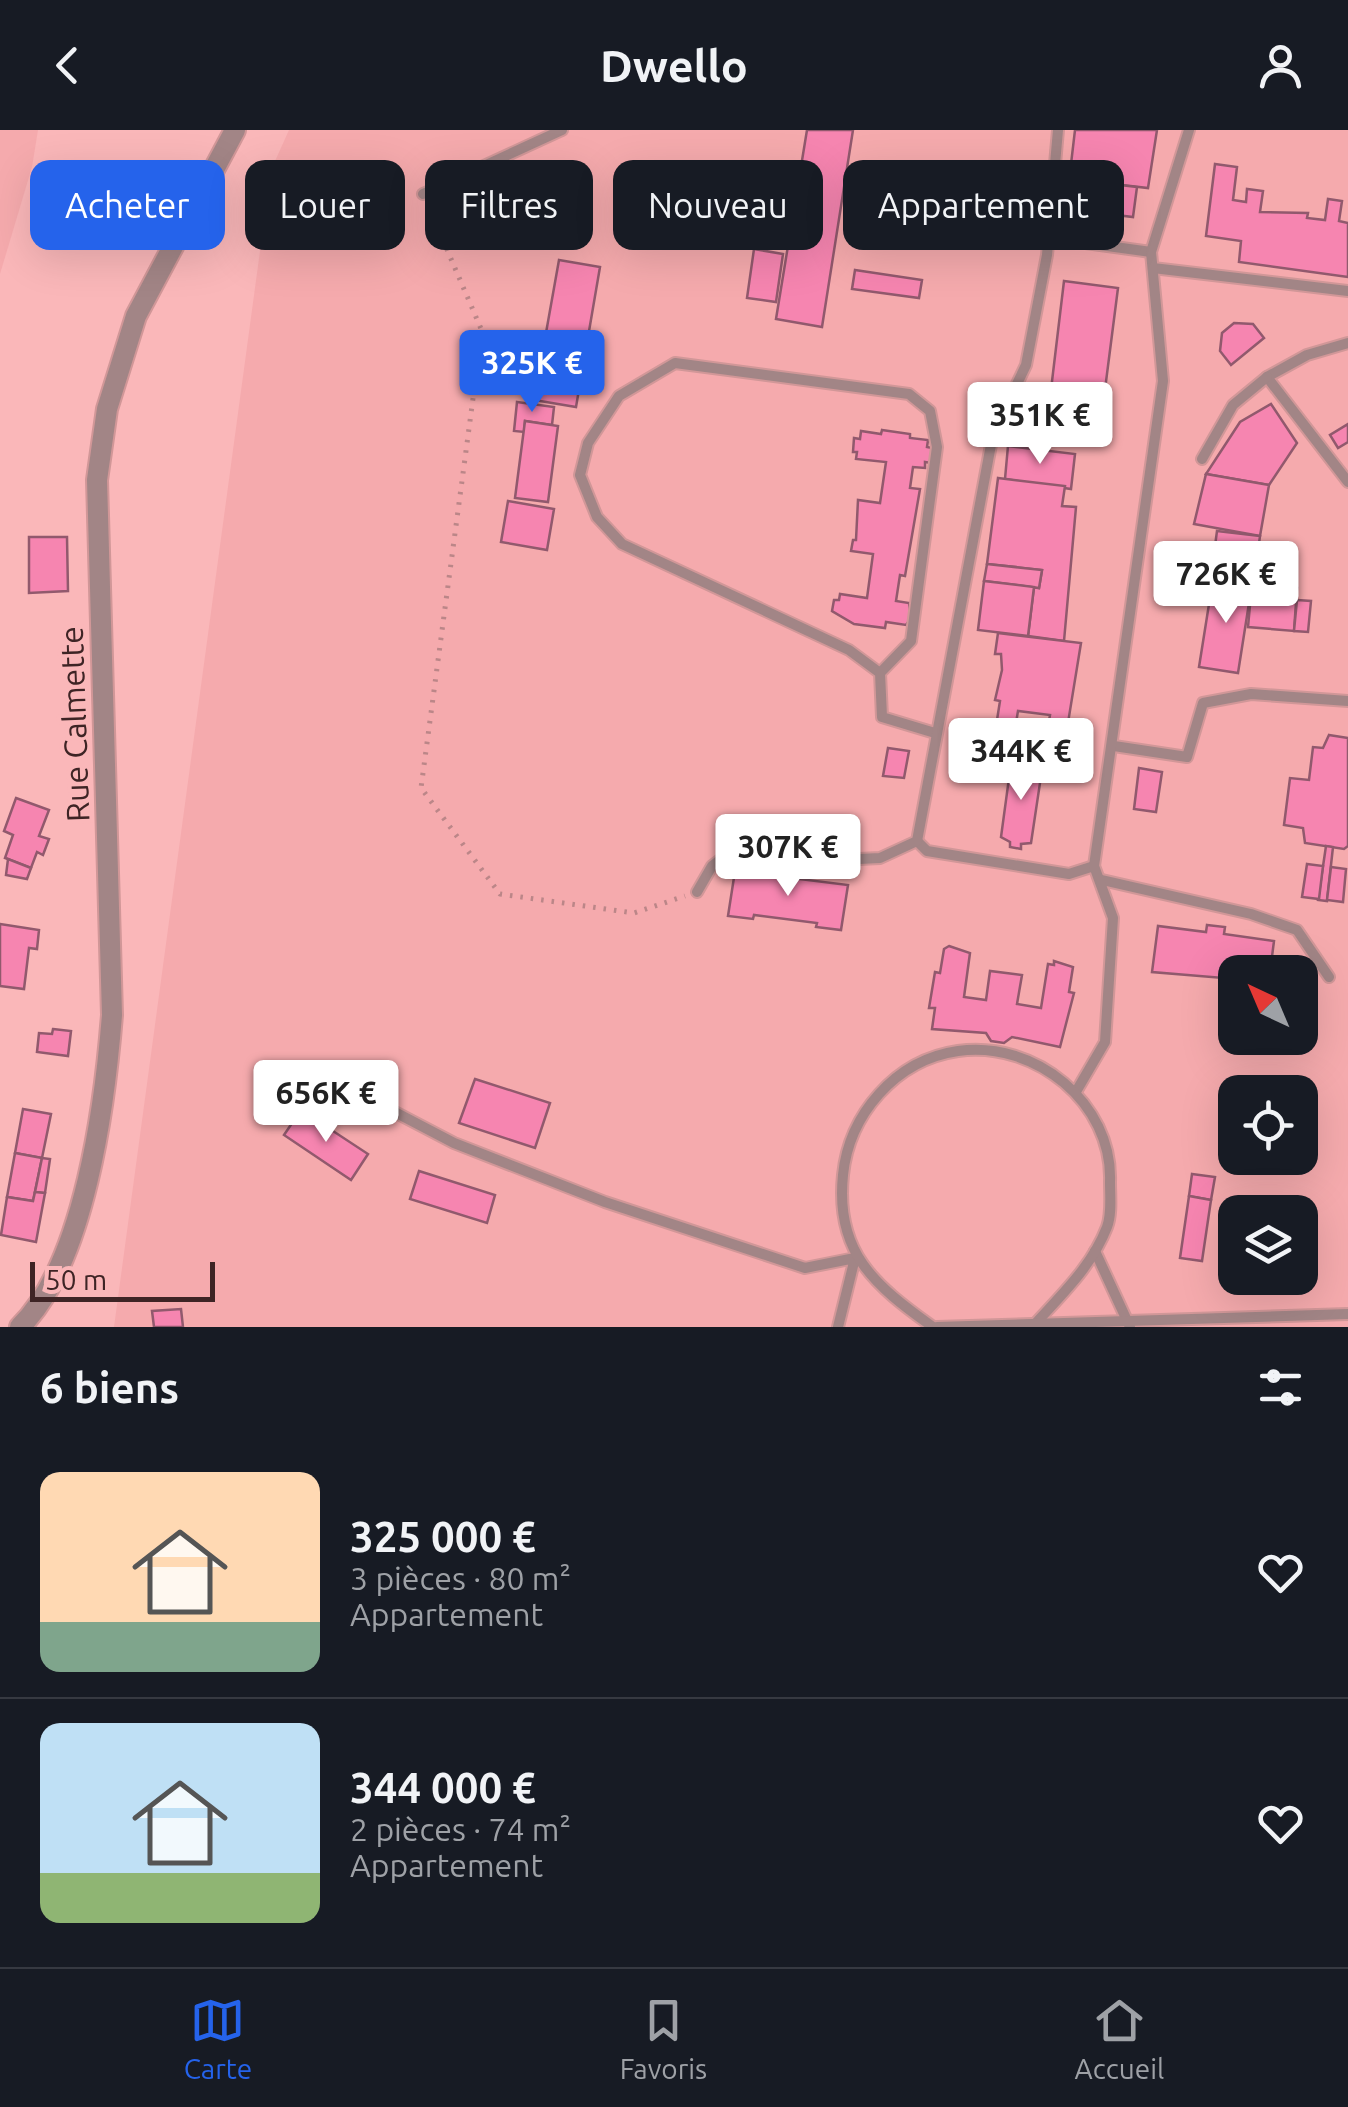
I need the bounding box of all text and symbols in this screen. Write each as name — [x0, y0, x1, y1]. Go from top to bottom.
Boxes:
icon: back — [40, 38, 95, 93]
icon: person — [1253, 38, 1308, 93]
text: Dwello — [600, 40, 748, 91]
chip: Acheter — [30, 160, 225, 250]
chip: Louer — [245, 160, 405, 250]
chip: Filtres — [425, 160, 593, 250]
chip: Nouveau — [613, 160, 823, 250]
chip: Appartement — [843, 160, 1124, 250]
pin: 325K € — [451, 330, 613, 415]
text: 325K € — [481, 344, 583, 380]
pin: 351K € — [959, 382, 1121, 467]
text: 351K € — [989, 396, 1091, 432]
pin: 726K € — [1145, 541, 1307, 626]
text: 726K € — [1175, 555, 1277, 591]
street label: Rue Calmette — [53, 626, 95, 822]
pin: 344K € — [940, 718, 1102, 803]
text: 344K € — [970, 732, 1072, 768]
pin: 307K € — [707, 814, 869, 899]
text: 307K € — [737, 828, 839, 864]
north arrow — [1218, 955, 1318, 1055]
map controls — [1218, 955, 1318, 1295]
pin: 656K € — [245, 1060, 407, 1145]
text: 656K € — [275, 1074, 377, 1110]
button: locate — [1218, 1075, 1318, 1175]
button: layers — [1218, 1195, 1318, 1295]
scale bar — [30, 1257, 215, 1302]
text: 50 m — [45, 1264, 107, 1295]
icon: filters — [1253, 1360, 1308, 1415]
text: 6 biens — [40, 1364, 179, 1411]
icon: home — [120, 1512, 240, 1632]
text: 325 000 € — [350, 1513, 536, 1560]
icon: heart — [1253, 1545, 1308, 1600]
text: 3 pièces · 80 m² — [350, 1560, 571, 1596]
text: Appartement — [350, 1596, 543, 1632]
icon: home — [120, 1763, 240, 1883]
text: 344 000 € — [350, 1764, 536, 1811]
icon: heart — [1253, 1796, 1308, 1851]
text: 2 pièces · 74 m² — [350, 1811, 571, 1847]
text: Appartement — [350, 1847, 543, 1883]
tab: Carte — [184, 1993, 252, 2084]
tab: Favoris — [620, 1993, 707, 2084]
tab: Accueil — [1075, 1993, 1164, 2084]

